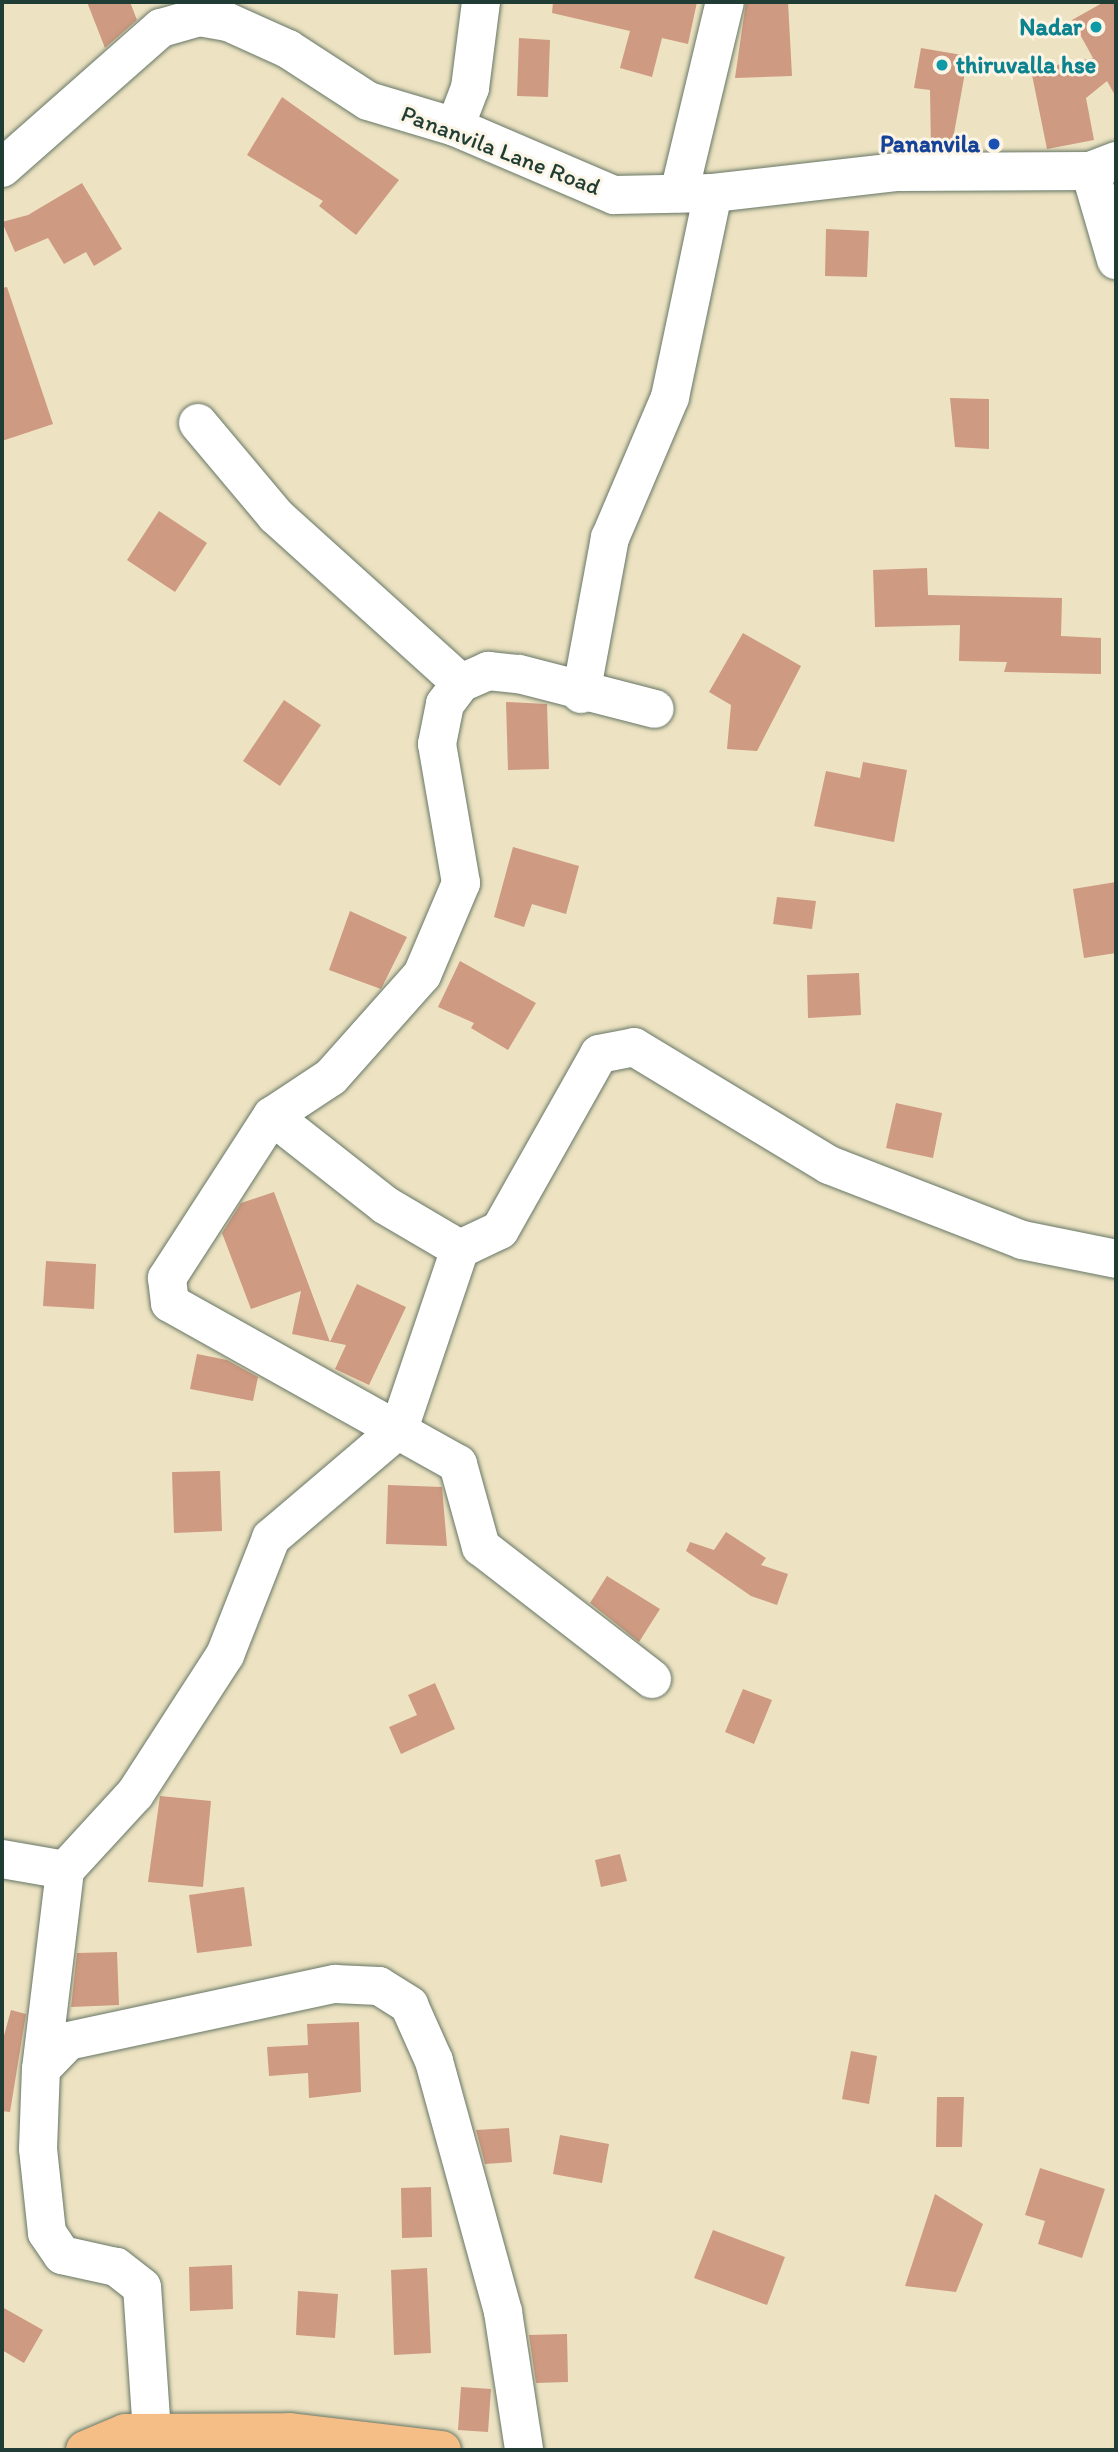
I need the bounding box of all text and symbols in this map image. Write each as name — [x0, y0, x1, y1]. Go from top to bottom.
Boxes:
place label: Nadar — [1019, 13, 1082, 41]
marker: Nadar — [1088, 19, 1104, 35]
place label: thiruvalla hse — [956, 51, 1096, 79]
marker: thiruvalla hse — [934, 57, 950, 73]
street label: Pananvila Lane Road — [397, 99, 605, 201]
place label: Pananvila — [880, 130, 980, 158]
marker: Pananvila — [986, 136, 1002, 152]

